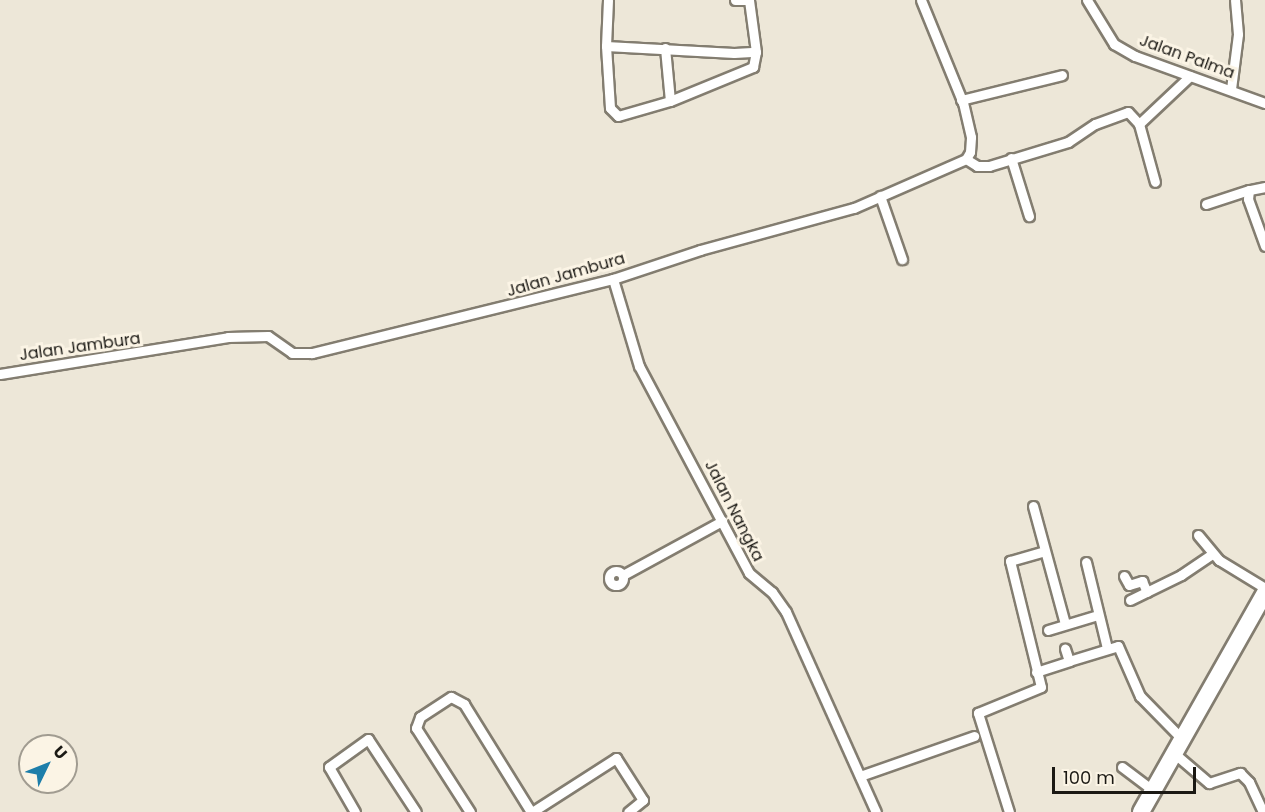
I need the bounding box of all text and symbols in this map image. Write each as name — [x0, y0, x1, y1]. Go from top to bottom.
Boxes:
street label: Jalan Palma — [1137, 31, 1237, 83]
street label: Jalan Jambura — [505, 249, 627, 301]
street label: Jalan Jambura — [18, 329, 142, 365]
street label: Jalan Nangka — [700, 457, 768, 565]
north arrow — [18, 734, 78, 794]
text: U — [48, 741, 72, 765]
scale bar — [1055, 755, 1199, 793]
text: 100 m — [1063, 765, 1115, 790]

